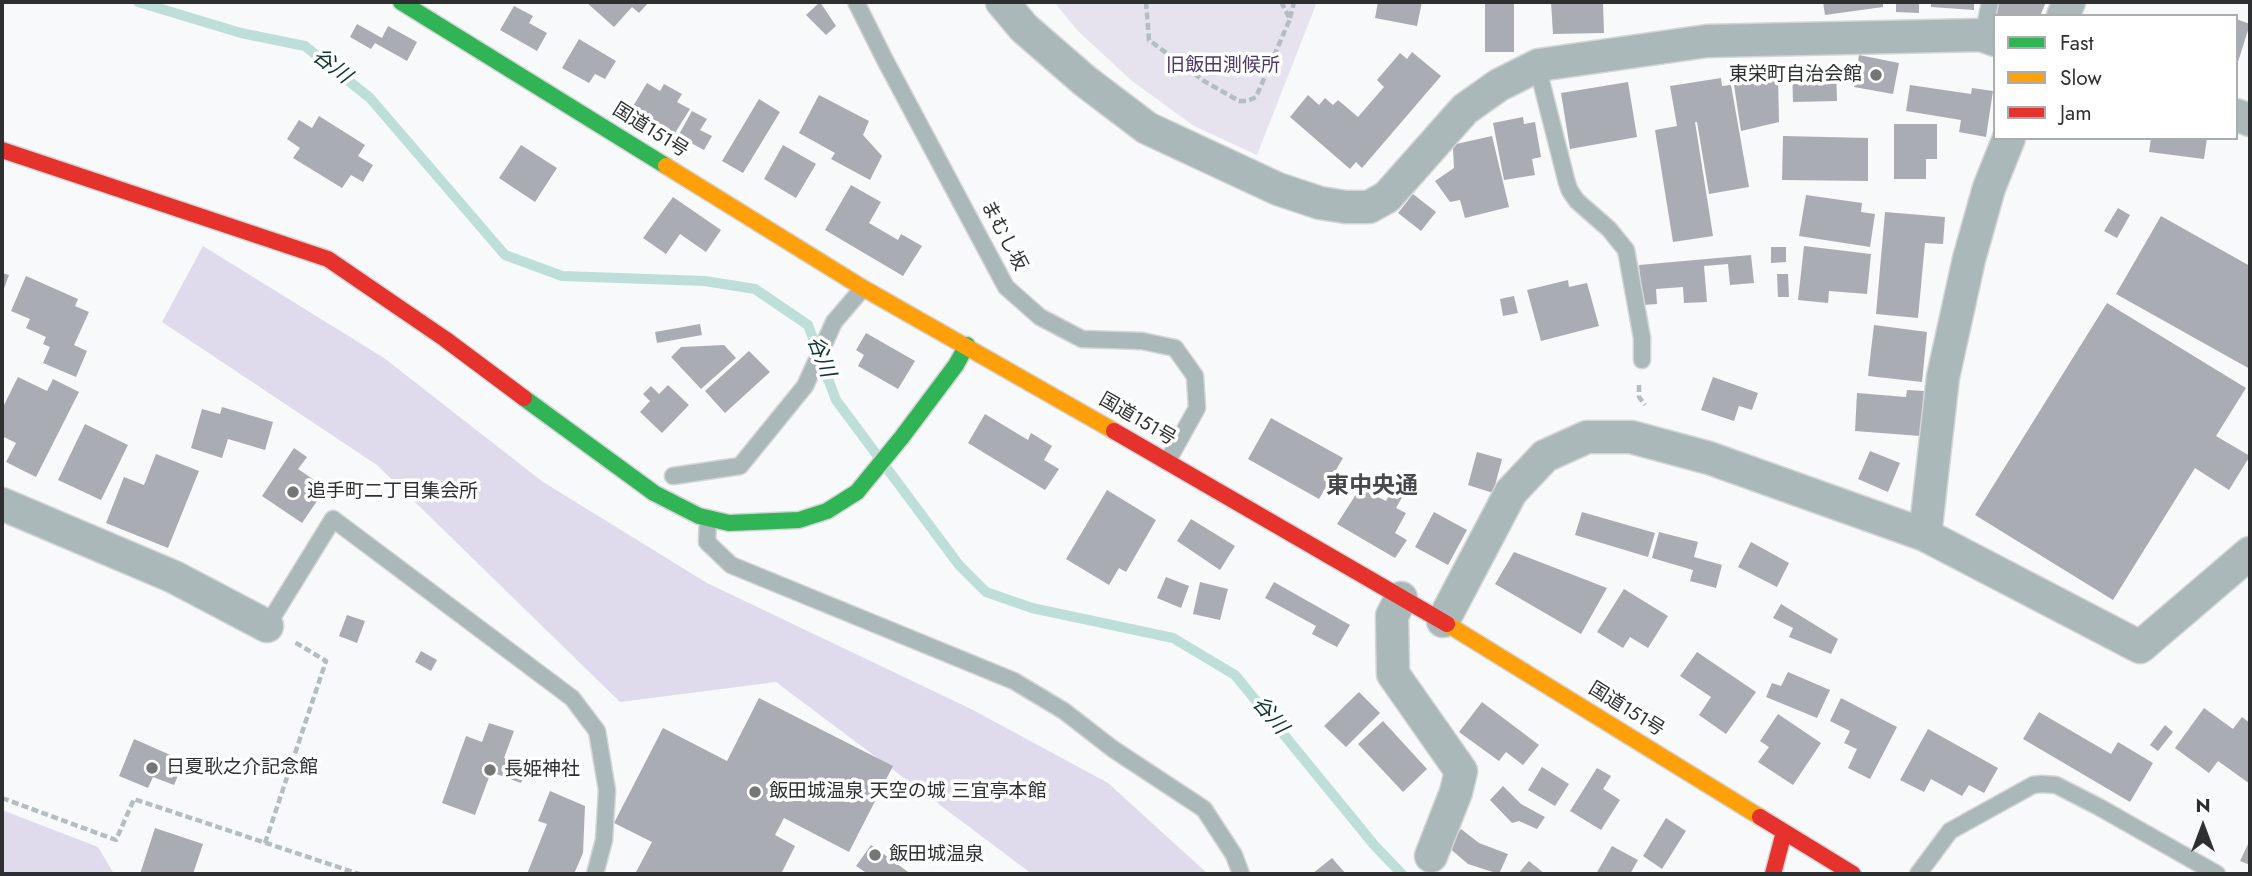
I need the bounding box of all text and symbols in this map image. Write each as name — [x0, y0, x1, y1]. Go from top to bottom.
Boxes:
legend — [1993, 14, 2238, 140]
text: Fast — [2060, 28, 2093, 58]
water label: 谷川 — [307, 44, 355, 90]
park label: 旧飯田測候所 — [1166, 55, 1280, 77]
text: Slow — [2060, 63, 2102, 93]
place label: 東栄町自治会館 — [1729, 64, 1862, 86]
marker: 東栄町自治会館 — [1868, 67, 1884, 83]
text: Jam — [2060, 98, 2092, 128]
street label: 国道151号 — [608, 99, 692, 163]
street label: まむし坂 — [975, 197, 1031, 275]
water label: 谷川 — [801, 333, 839, 381]
street label: 国道151号 — [1095, 389, 1179, 451]
district label: 東中央通 — [1326, 473, 1418, 501]
place label: 追手町二丁目集会所 — [307, 481, 478, 503]
marker: 追手町二丁目集会所 — [285, 484, 301, 500]
street label: 国道151号 — [1584, 678, 1668, 742]
water label: 谷川 — [1246, 692, 1292, 740]
place label: 日夏耿之介記念館 — [166, 757, 318, 779]
place label: 長姫神社 — [504, 759, 580, 781]
marker: 日夏耿之介記念館 — [144, 760, 160, 776]
marker: 長姫神社 — [482, 762, 498, 778]
place label: 飯田城温泉 天空の城 三宜亭本館 — [769, 781, 1046, 803]
marker: 飯田城温泉 天空の城 三宜亭本館 — [747, 784, 763, 800]
north arrow — [2168, 792, 2238, 862]
text: N — [2195, 792, 2211, 819]
place label: 飯田城温泉 — [889, 844, 984, 866]
marker: 飯田城温泉 — [867, 847, 883, 863]

